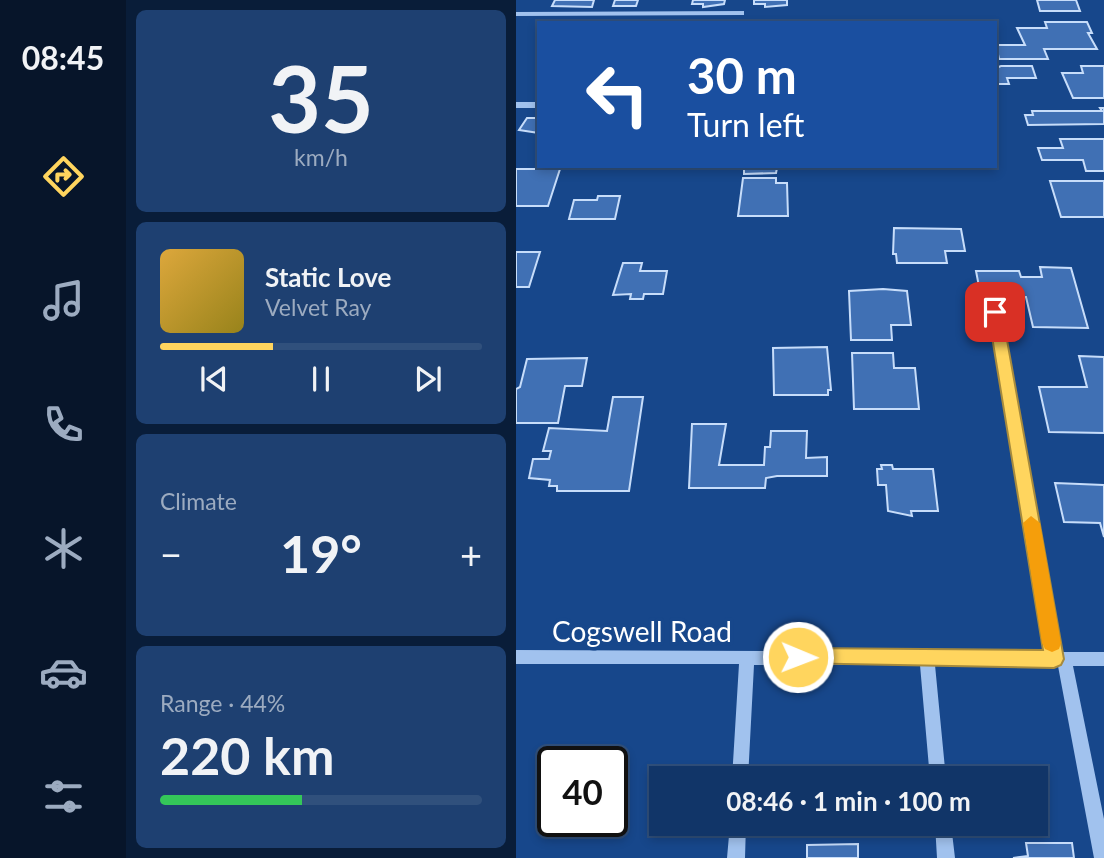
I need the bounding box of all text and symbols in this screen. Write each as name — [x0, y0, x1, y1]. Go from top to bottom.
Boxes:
text: 08:45 — [22, 38, 104, 77]
text: 35 — [268, 43, 374, 152]
text: 30 m — [687, 46, 797, 104]
icon: left — [572, 49, 663, 140]
text: Turn left — [687, 105, 804, 144]
text: km/h — [294, 143, 348, 171]
icon: directions — [39, 152, 88, 201]
text: Static Love — [265, 261, 392, 293]
icon: music — [39, 276, 88, 325]
pin — [965, 282, 1025, 342]
text: Velvet Ray — [265, 293, 371, 321]
icon: arrive — [976, 293, 1014, 331]
icon: previous — [195, 360, 233, 398]
icon: pause — [302, 360, 340, 398]
icon: next — [409, 360, 447, 398]
icon: phone — [39, 400, 88, 449]
text: Climate — [160, 487, 237, 515]
text: 19° — [280, 522, 362, 584]
icon: climate — [39, 524, 88, 573]
text: − — [160, 531, 182, 577]
text: + — [460, 531, 482, 577]
street label: Cogswell Road — [552, 614, 732, 648]
position arrow — [761, 620, 835, 694]
icon: car — [39, 648, 88, 697]
text: Range · 44% — [160, 689, 285, 717]
text: 220 km — [160, 724, 334, 786]
speed limit sign: 40 — [537, 746, 628, 837]
icon: filters — [39, 772, 88, 821]
text: 08:46 · 1 min · 100 m — [726, 785, 971, 817]

